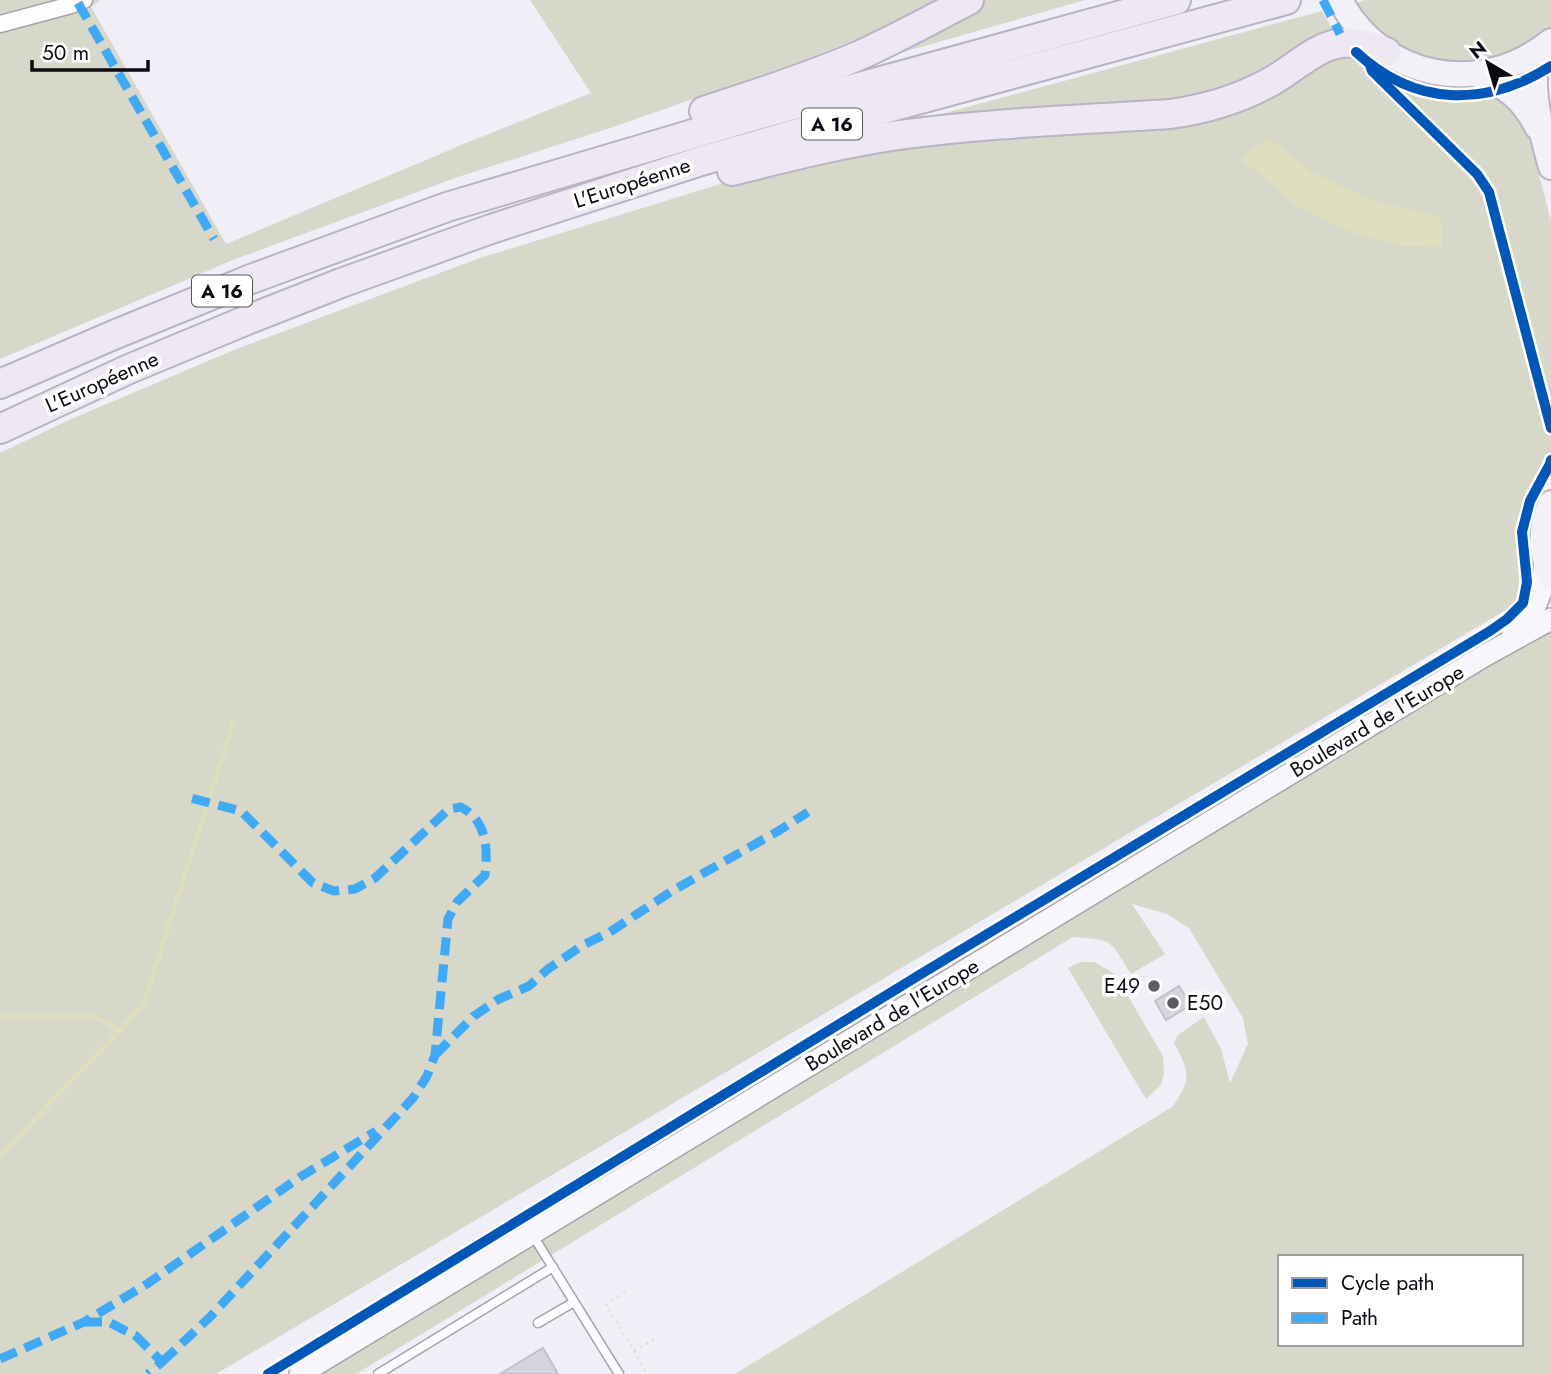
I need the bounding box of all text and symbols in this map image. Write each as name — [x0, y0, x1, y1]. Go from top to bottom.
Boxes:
scale bar — [32, 28, 147, 72]
north arrow — [1453, 28, 1523, 98]
text: N — [1464, 35, 1492, 65]
text: 50 m — [42, 38, 89, 68]
road number: A 16 — [802, 108, 862, 140]
street label: L'Européenne — [570, 150, 694, 216]
road number: A 16 — [192, 276, 252, 306]
street label: L'Européenne — [41, 344, 164, 420]
street label: Boulevard de l'Europe — [1284, 657, 1470, 785]
street label: Boulevard de l'Europe — [799, 951, 985, 1079]
place label: E49 — [1104, 971, 1140, 1001]
marker: E49 — [1146, 978, 1162, 994]
place label: E50 — [1187, 988, 1223, 1018]
marker: E50 — [1165, 995, 1181, 1011]
legend — [1278, 1255, 1523, 1346]
text: Cycle path — [1341, 1268, 1434, 1298]
text: Path — [1341, 1303, 1378, 1333]

